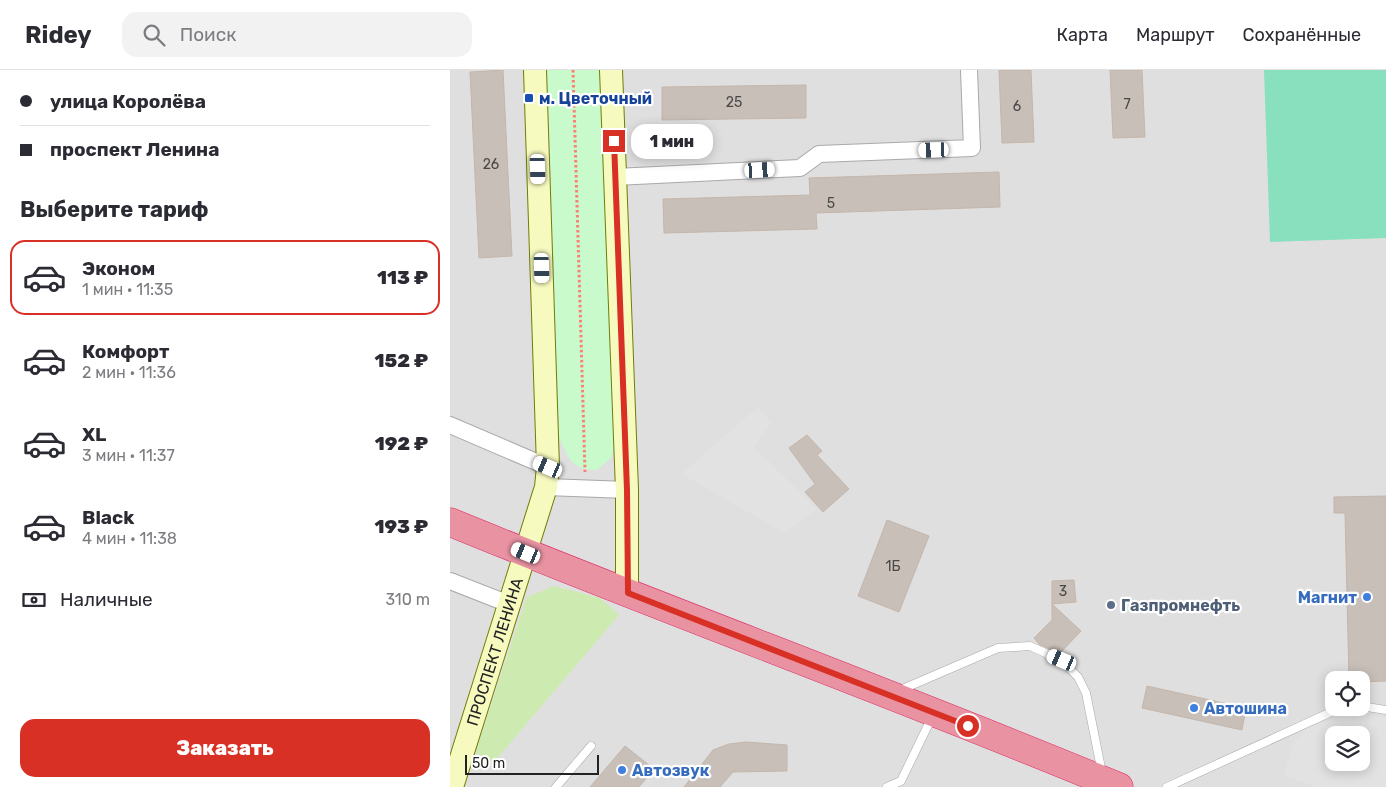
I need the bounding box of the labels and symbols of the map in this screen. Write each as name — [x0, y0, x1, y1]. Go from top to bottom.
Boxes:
place label: м. Цветочный — [539, 89, 652, 108]
marker: м. Цветочный — [523, 92, 535, 104]
house number: 25 — [726, 94, 742, 111]
house number: 7 — [1123, 96, 1131, 113]
house number: 6 — [1013, 98, 1021, 115]
callout: 1 мин — [632, 124, 714, 158]
route end — [603, 130, 625, 152]
car — [918, 142, 949, 158]
car — [529, 154, 546, 184]
house number: 26 — [483, 156, 499, 173]
car — [744, 162, 775, 178]
house number: 5 — [827, 195, 835, 212]
car — [533, 253, 550, 283]
car — [531, 454, 564, 480]
car — [509, 540, 542, 566]
house number: 1Б — [886, 558, 901, 575]
street label: ПРОСПЕКТ ЛЕНИНА — [463, 575, 527, 728]
house number: 3 — [1059, 583, 1067, 600]
place label: Магнит — [1298, 588, 1357, 607]
marker: Магнит — [1361, 591, 1373, 603]
place label: Газпромнефть — [1121, 596, 1240, 615]
marker: Газпромнефть — [1105, 599, 1117, 611]
car — [1045, 647, 1078, 673]
place label: Автошина — [1204, 699, 1287, 718]
marker: Автошина — [1188, 702, 1200, 714]
route start — [957, 715, 979, 737]
scale bar — [465, 752, 599, 775]
place label: Автозвук — [632, 761, 710, 780]
marker: Автозвук — [616, 764, 628, 776]

